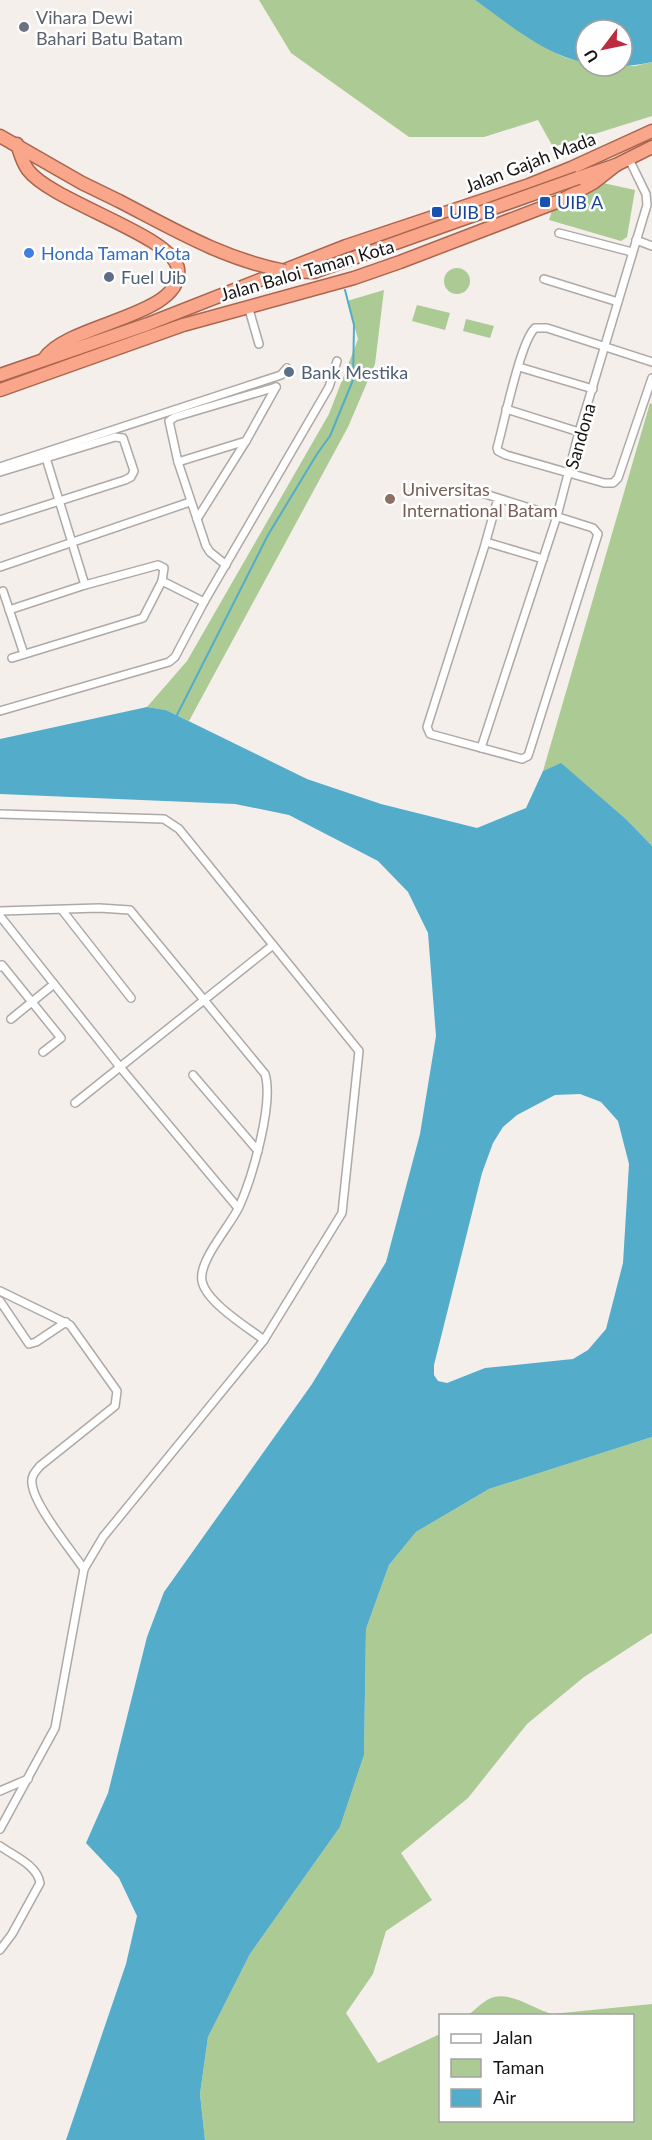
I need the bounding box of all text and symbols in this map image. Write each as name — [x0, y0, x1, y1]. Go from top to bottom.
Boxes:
place label: Vihara Dewi Bahari Batu Batam — [36, 6, 183, 49]
north arrow — [574, 18, 634, 78]
marker: Vihara Dewi Bahari Batu Batam — [17, 20, 31, 34]
text: U — [580, 46, 602, 66]
street label: Jalan Gajah Mada — [461, 127, 599, 197]
place label: UIB A — [557, 191, 604, 213]
marker: UIB A — [538, 195, 552, 209]
place label: UIB B — [449, 201, 495, 223]
marker: UIB B — [430, 205, 444, 219]
street label: Jalan Baloi Taman Kota — [217, 235, 397, 305]
place label: Honda Taman Kota — [41, 242, 190, 264]
marker: Honda Taman Kota — [22, 246, 36, 260]
place label: Fuel Uib — [121, 266, 186, 288]
marker: Fuel Uib — [102, 270, 116, 284]
place label: Bank Mestika — [301, 361, 408, 383]
marker: Bank Mestika — [282, 365, 296, 379]
street label: Sandona — [560, 400, 600, 472]
place label: Universitas International Batam — [402, 478, 558, 521]
marker: Universitas International Batam — [383, 492, 397, 506]
legend — [439, 2014, 634, 2122]
text: Jalan — [493, 2026, 532, 2048]
text: Taman — [493, 2056, 544, 2078]
text: Air — [493, 2086, 516, 2108]

